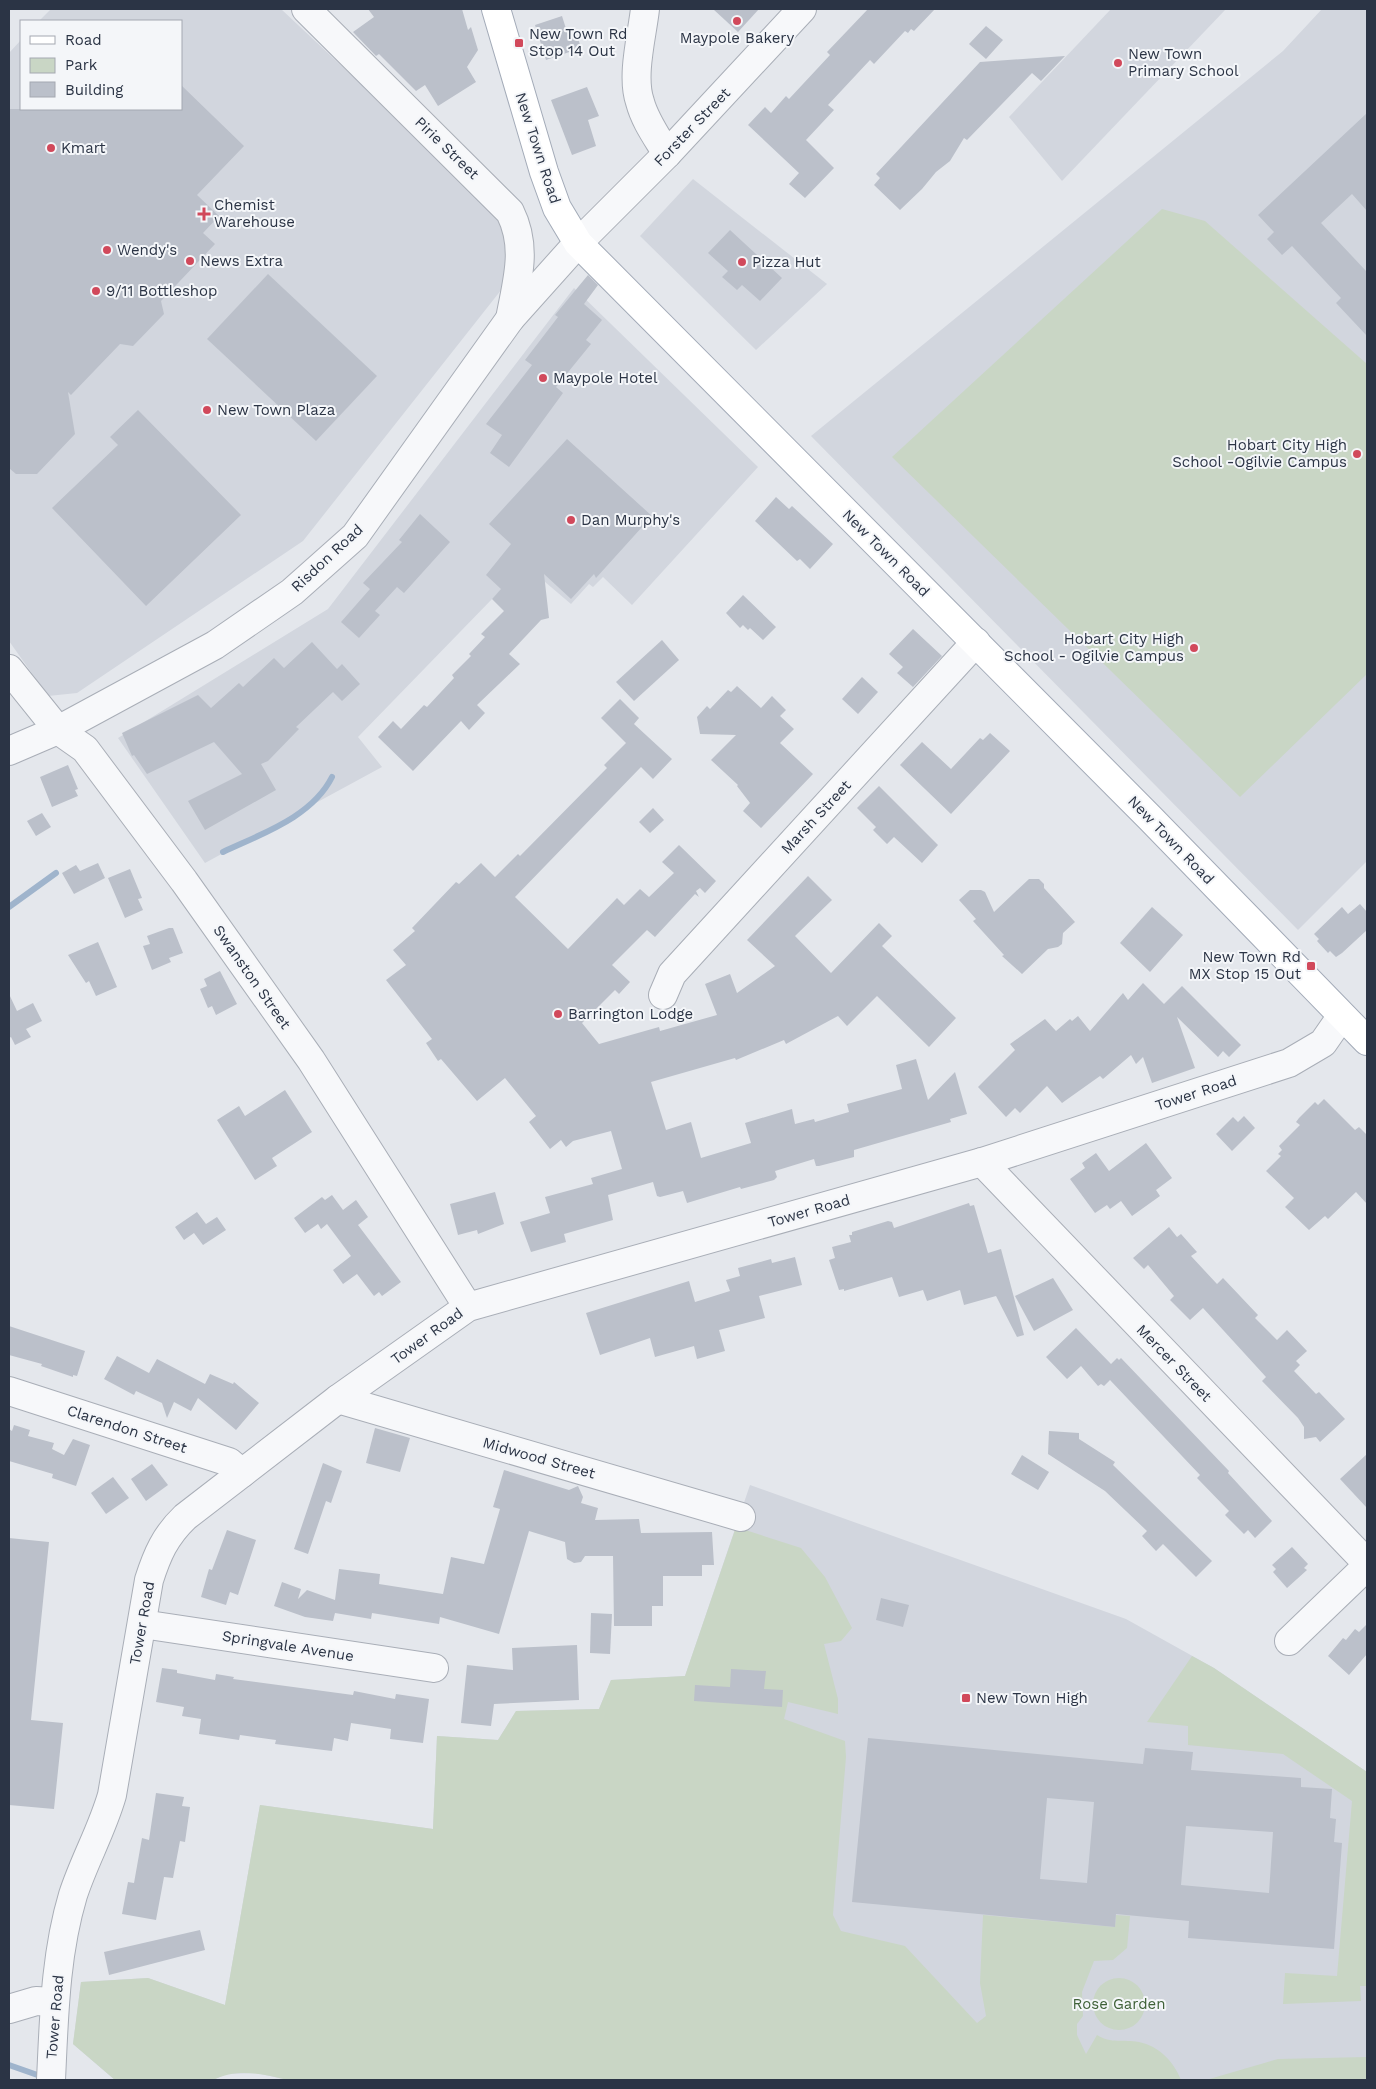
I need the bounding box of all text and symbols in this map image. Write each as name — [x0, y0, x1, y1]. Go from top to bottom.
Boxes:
marker: Maypole Bakery — [731, 15, 743, 27]
legend — [20, 20, 182, 110]
place label: New Town Rd Stop 14 Out — [529, 25, 628, 60]
place label: Maypole Bakery — [680, 29, 794, 47]
text: Road — [65, 31, 102, 49]
marker: New Town Rd Stop 14 Out — [513, 37, 525, 49]
place label: New Town Primary School — [1128, 45, 1239, 80]
text: Park — [65, 56, 98, 74]
marker: New Town Primary School — [1112, 57, 1124, 69]
text: Building — [65, 81, 123, 99]
street label: Forster Street — [650, 84, 734, 170]
street label: New Town Road — [512, 90, 564, 206]
street label: Pirie Street — [411, 113, 483, 184]
place label: Kmart — [61, 139, 106, 157]
marker: Kmart — [45, 142, 57, 154]
place label: Chemist Warehouse — [214, 196, 295, 231]
marker: Chemist Warehouse — [198, 208, 210, 220]
place label: Wendy's — [117, 241, 177, 259]
marker: Wendy's — [101, 244, 113, 256]
place label: News Extra — [200, 252, 284, 270]
place label: Pizza Hut — [752, 253, 822, 271]
marker: News Extra — [184, 255, 196, 267]
marker: Pizza Hut — [736, 256, 748, 268]
place label: 9/11 Bottleshop — [106, 282, 218, 300]
marker: 9/11 Bottleshop — [90, 285, 102, 297]
place label: Maypole Hotel — [553, 369, 658, 387]
marker: Maypole Hotel — [537, 372, 549, 384]
place label: New Town Plaza — [217, 401, 336, 419]
marker: New Town Plaza — [201, 404, 213, 416]
place label: Hobart City High School -Ogilvie Campus — [1172, 436, 1347, 471]
marker: Hobart City High School -Ogilvie Campus — [1351, 448, 1363, 460]
street label: New Town Road — [839, 506, 933, 600]
place label: Dan Murphy's — [581, 511, 680, 529]
marker: Dan Murphy's — [565, 514, 577, 526]
street label: Risdon Road — [288, 520, 366, 596]
place label: Hobart City High School - Ogilvie Campus — [1004, 630, 1184, 665]
marker: Hobart City High School - Ogilvie Campus — [1188, 642, 1200, 654]
street label: Marsh Street — [777, 776, 855, 858]
street label: New Town Road — [1124, 792, 1218, 888]
street label: Swanston Street — [209, 922, 295, 1033]
place label: New Town Rd MX Stop 15 Out — [1189, 948, 1302, 983]
marker: New Town Rd MX Stop 15 Out — [1305, 960, 1317, 972]
place label: Barrington Lodge — [568, 1005, 693, 1023]
marker: Barrington Lodge — [552, 1008, 564, 1020]
street label: Tower Road — [1153, 1071, 1239, 1115]
street label: Tower Road — [766, 1191, 852, 1231]
street label: Tower Road — [387, 1304, 467, 1368]
street label: Mercer Street — [1133, 1321, 1216, 1406]
street label: Clarendon Street — [65, 1401, 190, 1457]
street label: Midwood Street — [481, 1433, 598, 1483]
street label: Tower Road — [126, 1580, 158, 1666]
street label: Springvale Avenue — [221, 1627, 355, 1665]
place label: New Town High — [976, 1689, 1088, 1707]
marker: New Town High — [960, 1692, 972, 1704]
street label: Tower Road — [42, 1974, 68, 2060]
park label: Rose Garden — [1073, 1995, 1165, 2013]

